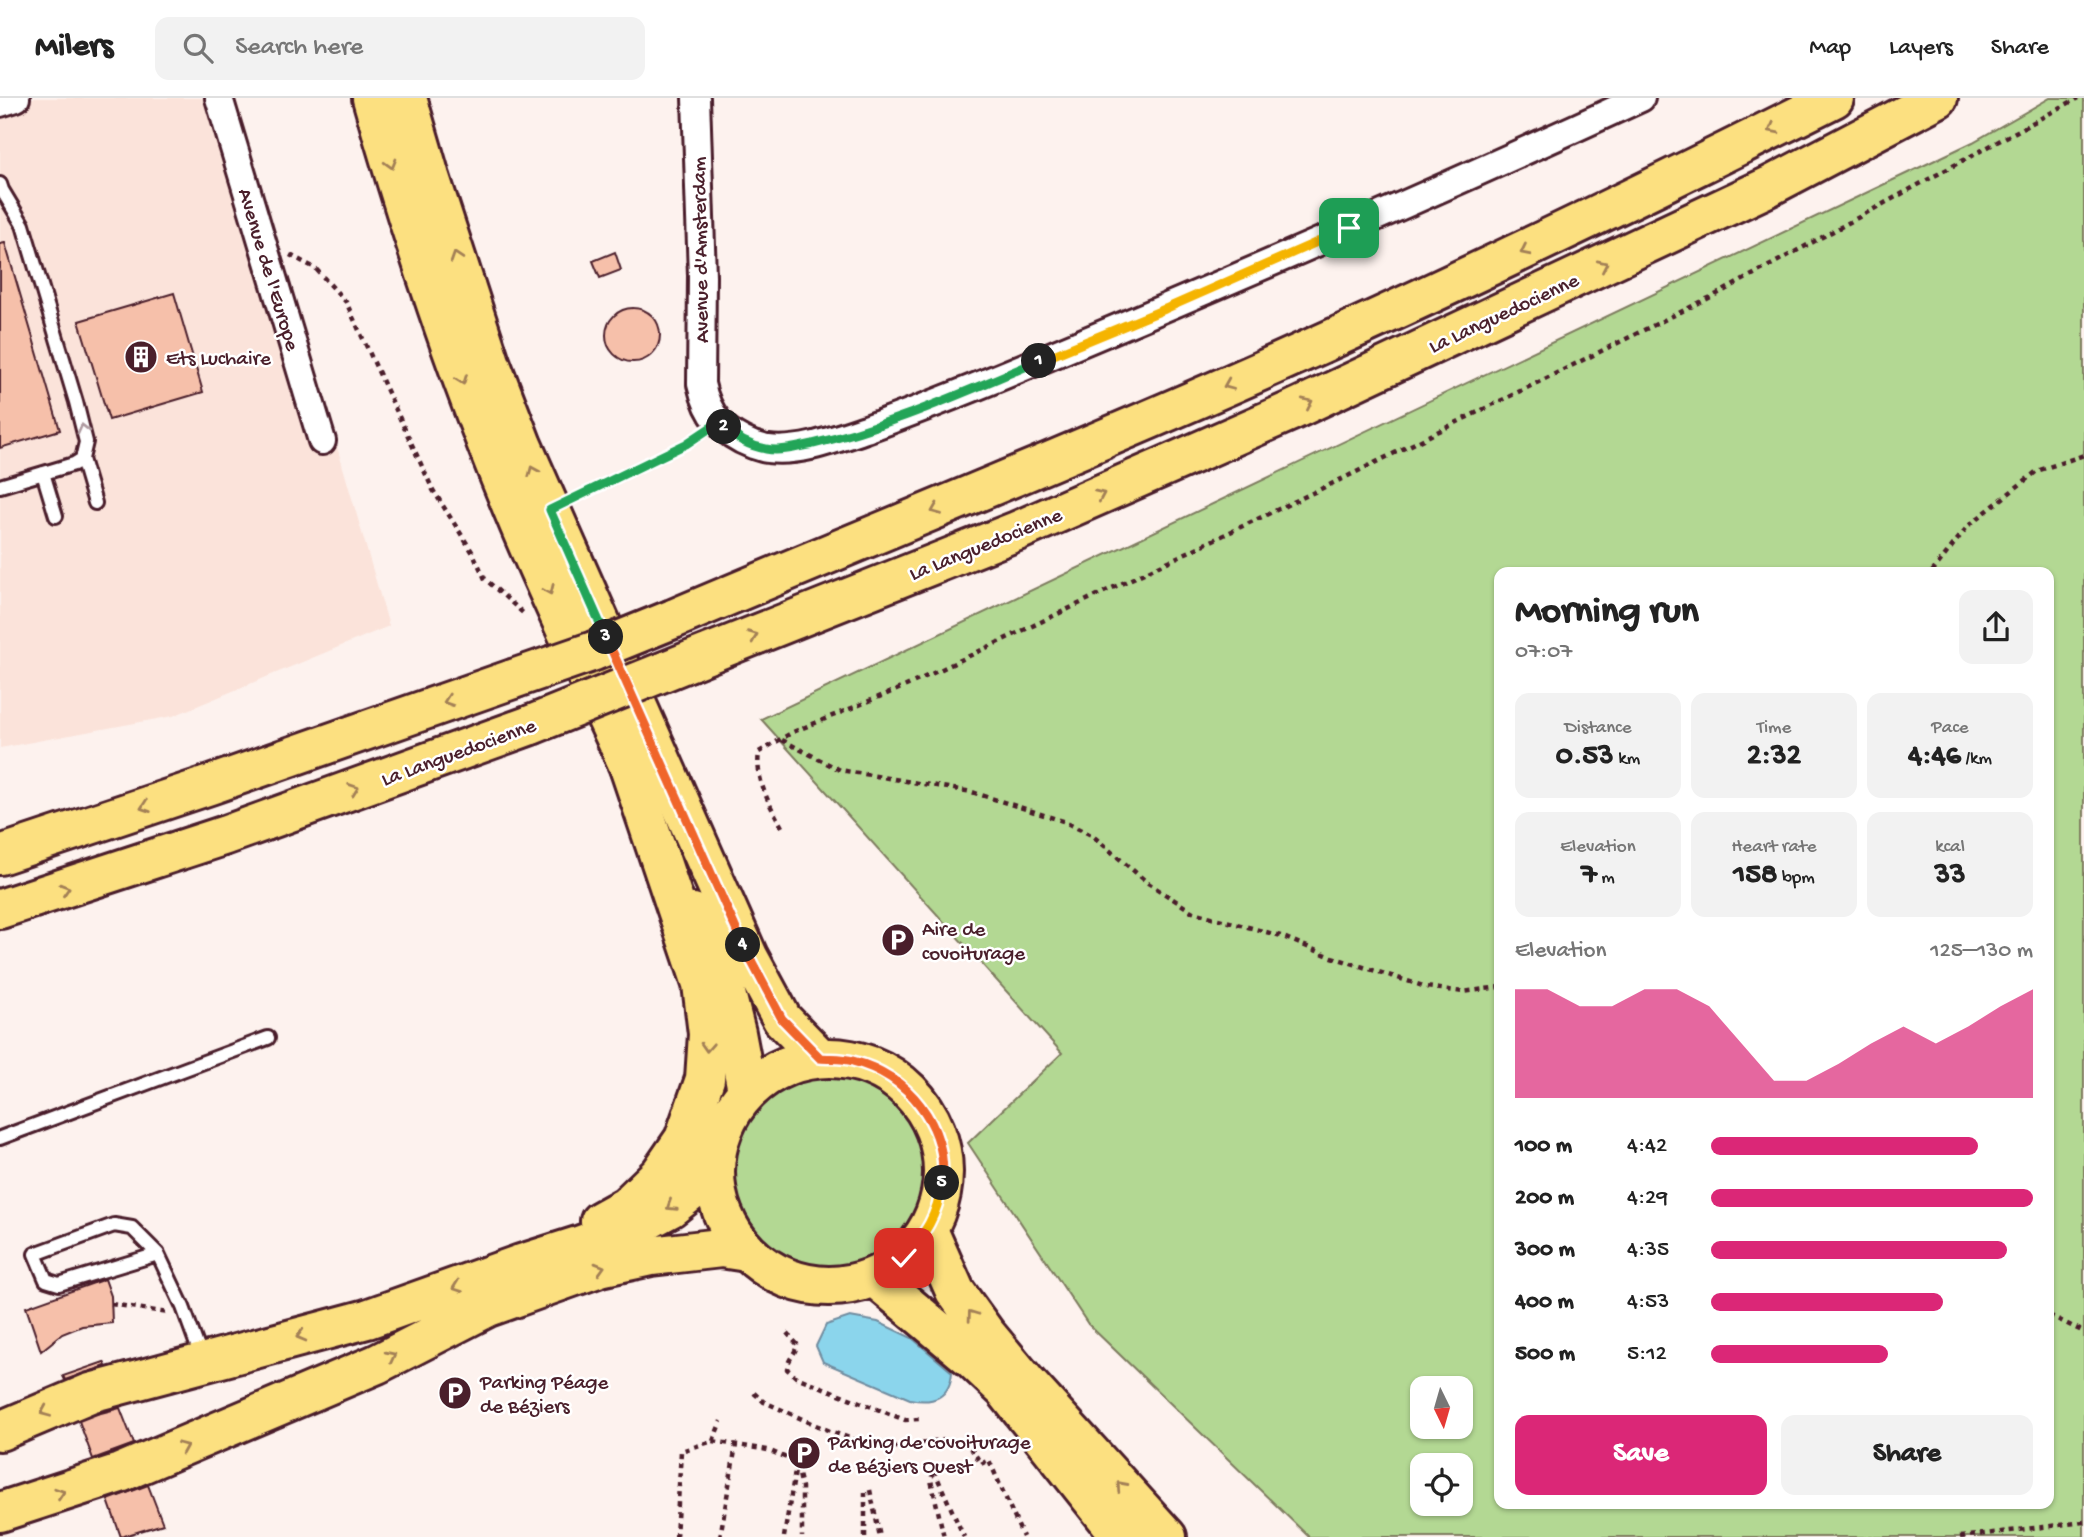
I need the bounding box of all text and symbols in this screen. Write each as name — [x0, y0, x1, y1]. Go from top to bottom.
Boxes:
search box — [155, 17, 645, 80]
text: Milers — [35, 29, 113, 67]
icon: search — [179, 29, 217, 67]
text: Search here — [235, 33, 363, 64]
text: Map — [1809, 34, 1851, 63]
text: Layers — [1889, 34, 1953, 63]
text: Share — [1991, 34, 2049, 63]
one-way arrow — [1768, 120, 1780, 134]
street label: Avenue d'Amsterdam — [688, 156, 717, 343]
one-way arrow — [383, 157, 397, 169]
street label: Avenue de l'Europe — [230, 186, 304, 355]
pin — [1319, 198, 1379, 258]
icon: arrive — [1330, 209, 1368, 247]
one-way arrow — [1520, 242, 1532, 256]
one-way arrow — [450, 252, 464, 264]
one-way arrow — [1596, 259, 1608, 273]
street label: La Languedocienne — [1425, 269, 1585, 361]
building icon: Ets Luchaire — [122, 338, 160, 376]
pin: 1 — [1021, 344, 1056, 378]
place label: Ets Luchaire — [166, 348, 272, 373]
text: 1 — [1035, 349, 1042, 372]
one-way arrow — [454, 373, 468, 385]
one-way arrow — [1223, 377, 1236, 391]
one-way arrow — [1301, 397, 1313, 411]
pin: 2 — [706, 410, 742, 444]
text: 2 — [719, 415, 728, 438]
one-way arrow — [77, 423, 91, 435]
one-way arrow — [527, 466, 541, 479]
one-way arrow — [1093, 489, 1105, 503]
one-way arrow — [931, 501, 943, 515]
street label: La Languedocienne — [906, 504, 1068, 588]
one-way arrow — [541, 583, 555, 595]
button: share — [1959, 590, 2033, 664]
text: Morning run — [1515, 591, 1699, 635]
pin: 3 — [588, 620, 624, 654]
text: 3 — [601, 625, 610, 648]
one-way arrow — [747, 630, 759, 644]
text: 07:07 — [1515, 639, 1572, 666]
one-way arrow — [443, 693, 455, 707]
street label: La Languedocienne — [378, 714, 541, 794]
text: Distance — [1564, 717, 1632, 740]
text: Time — [1757, 717, 1791, 740]
text: Pace — [1931, 717, 1969, 740]
text: 0.53 — [1556, 740, 1614, 775]
text: 2:32 — [1747, 740, 1801, 775]
text: 4:46 — [1908, 740, 1961, 775]
text: km — [1614, 748, 1640, 771]
text: /km — [1961, 748, 1992, 771]
one-way arrow — [347, 783, 359, 797]
one-way arrow — [139, 799, 152, 813]
text: Elevation — [1560, 836, 1636, 859]
text: Heart rate — [1731, 836, 1817, 859]
text: kcal — [1935, 836, 1965, 859]
text: 7 — [1581, 859, 1597, 894]
text: 158 — [1733, 859, 1777, 894]
text: 33 — [1934, 859, 1966, 894]
text: m — [1597, 867, 1615, 890]
text: bpm — [1777, 867, 1815, 890]
one-way arrow — [59, 882, 71, 897]
place label: Aire de covoiturage — [922, 919, 1026, 968]
parking icon: Aire de covoiturage — [879, 921, 917, 959]
pin: 4 — [726, 928, 760, 962]
text: 4 — [738, 933, 747, 956]
text: Elevation — [1515, 938, 1606, 965]
text: 125–130 m — [1930, 938, 2033, 965]
one-way arrow — [700, 1041, 715, 1052]
text: 100 m — [1515, 1133, 1572, 1160]
text: 4:42 — [1627, 1133, 1667, 1160]
pin: 5 — [925, 1166, 960, 1200]
text: 5 — [937, 1171, 947, 1194]
text: 200 m — [1515, 1185, 1574, 1212]
text: 4:29 — [1627, 1185, 1668, 1212]
one-way arrow — [666, 1198, 679, 1210]
pin — [874, 1228, 934, 1288]
text: 300 m — [1515, 1237, 1575, 1264]
text: 4:35 — [1627, 1237, 1669, 1264]
icon: check — [885, 1239, 923, 1277]
one-way arrow — [594, 1262, 606, 1276]
one-way arrow — [451, 1279, 463, 1293]
text: 400 m — [1515, 1289, 1574, 1316]
text: 4:53 — [1627, 1289, 1669, 1316]
one-way arrow — [967, 1310, 980, 1323]
one-way arrow — [296, 1328, 308, 1342]
text: 500 m — [1515, 1341, 1575, 1368]
text: 5:12 — [1627, 1341, 1667, 1368]
one-way arrow — [384, 1351, 397, 1365]
place label: Parking Péage de Béziers — [479, 1372, 610, 1421]
parking icon: Parking Péage de Béziers — [436, 1374, 474, 1412]
north arrow — [1410, 1376, 1474, 1438]
map controls — [1410, 1376, 1473, 1516]
one-way arrow — [40, 1404, 52, 1418]
button: Save — [1515, 1415, 1767, 1495]
button: Share — [1781, 1415, 2033, 1495]
place label: Parking de covoiturage de Béziers Ouest — [827, 1432, 1032, 1481]
parking icon: Parking de covoiturage de Béziers Ouest — [785, 1434, 823, 1472]
one-way arrow — [176, 1441, 188, 1455]
button: locate — [1410, 1453, 1473, 1516]
one-way arrow — [1117, 1482, 1129, 1495]
one-way arrow — [53, 1487, 65, 1501]

